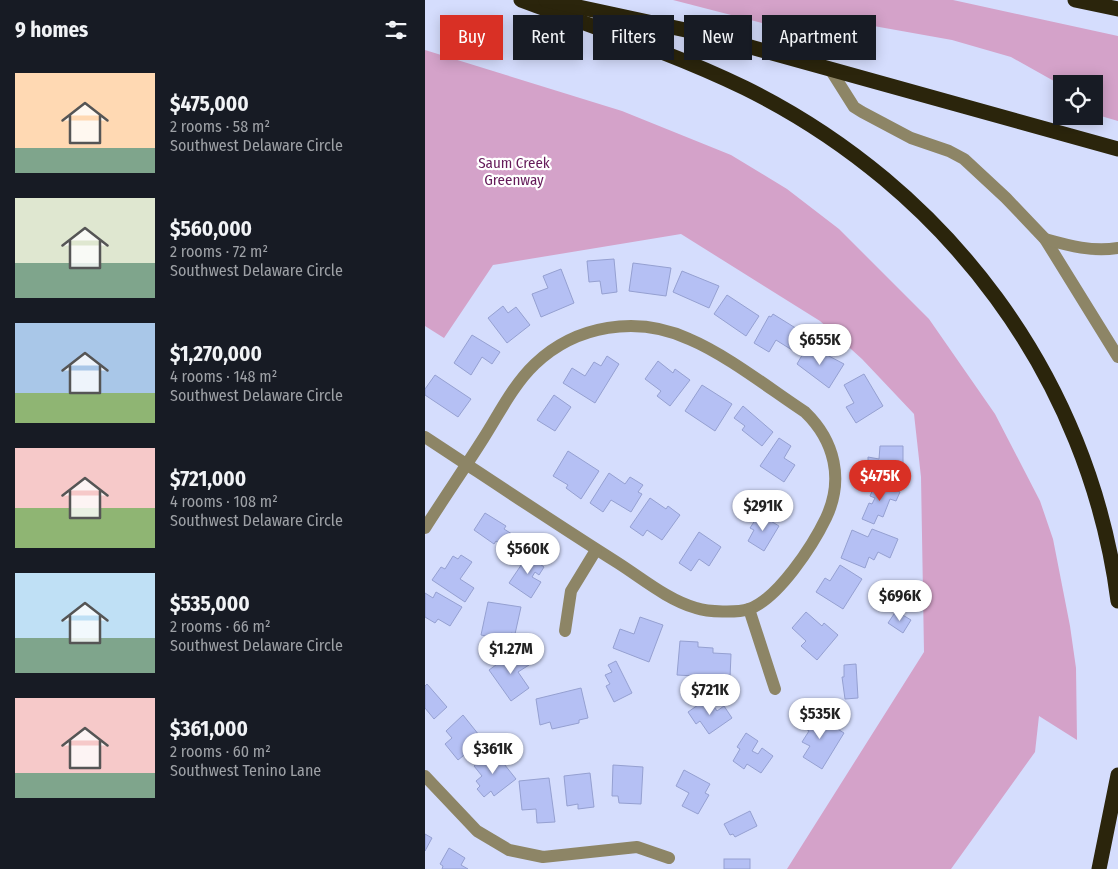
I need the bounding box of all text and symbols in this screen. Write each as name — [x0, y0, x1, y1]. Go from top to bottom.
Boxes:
chip: Buy — [440, 15, 503, 60]
chip: Rent — [513, 15, 583, 60]
chip: Filters — [593, 15, 674, 60]
chip: New — [684, 15, 752, 60]
chip: Apartment — [762, 15, 876, 60]
icon: filters — [382, 16, 410, 44]
text: 9 homes — [15, 17, 88, 43]
map controls — [1053, 75, 1103, 125]
button: locate — [1053, 75, 1103, 125]
text: $475,000 — [170, 91, 249, 117]
icon: home — [55, 93, 115, 153]
text: 2 rooms · 58 m² — [170, 117, 270, 136]
text: Southwest Delaware Circle — [170, 136, 343, 155]
park label: Saum Creek Greenway — [478, 154, 550, 189]
text: $560,000 — [170, 216, 252, 242]
icon: home — [55, 218, 115, 278]
text: 2 rooms · 72 m² — [170, 242, 268, 261]
text: Southwest Delaware Circle — [170, 261, 343, 280]
pin: $655K — [785, 324, 855, 366]
text: $655K — [799, 330, 841, 349]
text: $1,270,000 — [170, 341, 262, 367]
icon: home — [55, 343, 115, 403]
text: 4 rooms · 148 m² — [170, 367, 277, 386]
text: Southwest Delaware Circle — [170, 386, 343, 405]
pin: $475K — [845, 460, 915, 502]
text: $721,000 — [170, 466, 246, 492]
text: $475K — [860, 466, 900, 485]
icon: home — [55, 468, 115, 528]
pin: $291K — [728, 490, 798, 532]
text: 4 rooms · 108 m² — [170, 492, 278, 511]
text: $291K — [743, 496, 783, 515]
text: Southwest Delaware Circle — [170, 511, 343, 530]
pin: $560K — [493, 532, 563, 575]
text: $560K — [507, 539, 549, 558]
pin: $696K — [865, 580, 935, 622]
text: $696K — [879, 586, 921, 605]
text: $535,000 — [170, 591, 250, 617]
icon: home — [55, 593, 115, 653]
text: 2 rooms · 66 m² — [170, 617, 270, 636]
pin: $1.27M — [470, 632, 552, 675]
text: Southwest Delaware Circle — [170, 636, 343, 655]
text: $1.27M — [489, 639, 533, 658]
pin: $721K — [675, 674, 745, 716]
text: $721K — [691, 680, 729, 699]
pin: $535K — [785, 698, 855, 740]
text: $535K — [800, 704, 840, 723]
text: $361,000 — [170, 716, 248, 742]
icon: home — [55, 718, 115, 778]
pin: $361K — [458, 732, 528, 775]
text: $361K — [473, 739, 513, 758]
text: 2 rooms · 60 m² — [170, 742, 271, 761]
text: Southwest Tenino Lane — [170, 761, 321, 780]

